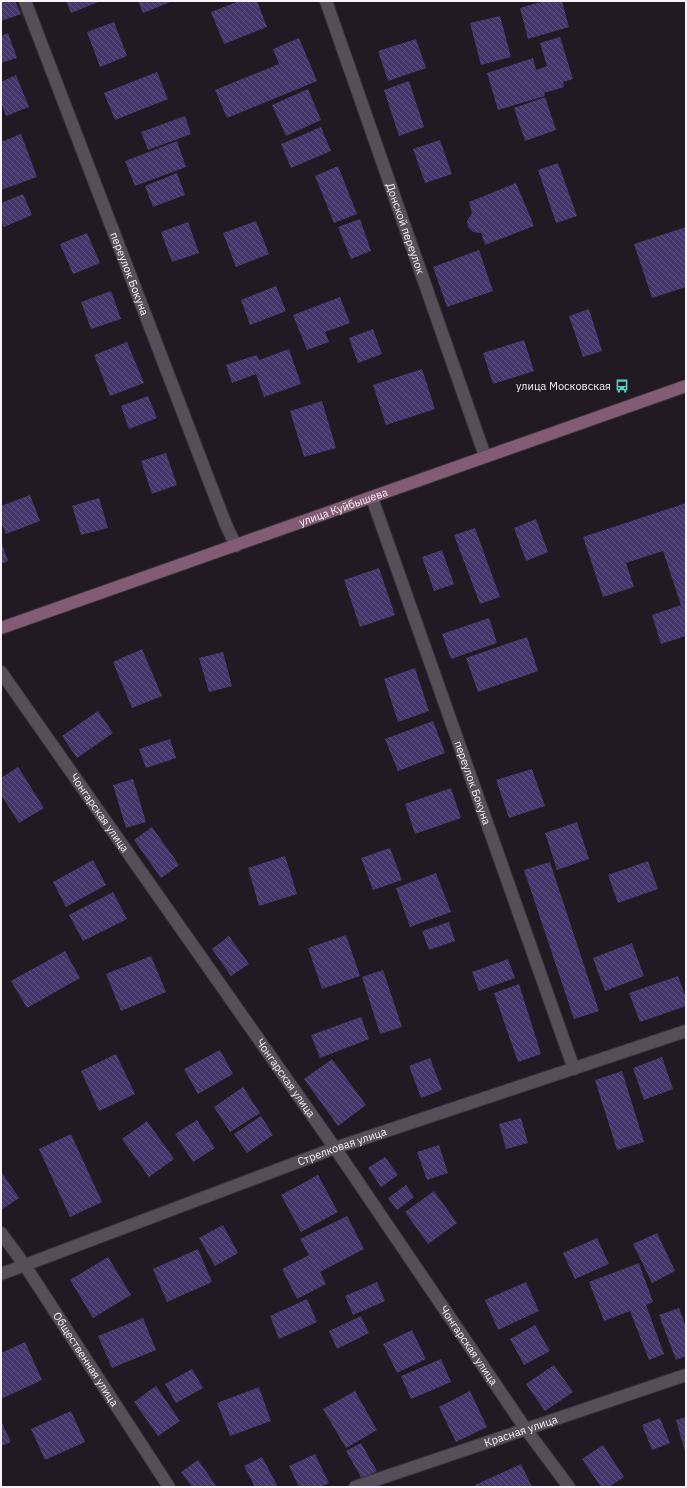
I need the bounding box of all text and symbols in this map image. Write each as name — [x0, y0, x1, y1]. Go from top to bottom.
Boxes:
street label: Донской переулок — [383, 181, 428, 276]
street label: переулок Бокуна — [107, 230, 152, 317]
bus stop icon: улица Московская — [614, 378, 630, 394]
place label: улица Московская — [516, 379, 611, 393]
street label: улица Куйбышева — [297, 485, 390, 529]
street label: переулок Бокуна — [451, 739, 494, 827]
street label: Чонгарская улица — [67, 771, 132, 855]
street label: Чонгарская улица — [253, 1036, 318, 1120]
street label: Стрелковая улица — [295, 1124, 388, 1169]
street label: Чонгарская улица — [437, 1303, 501, 1388]
street label: Общественная улица — [50, 1309, 122, 1409]
street label: Красная улица — [482, 1412, 559, 1450]

